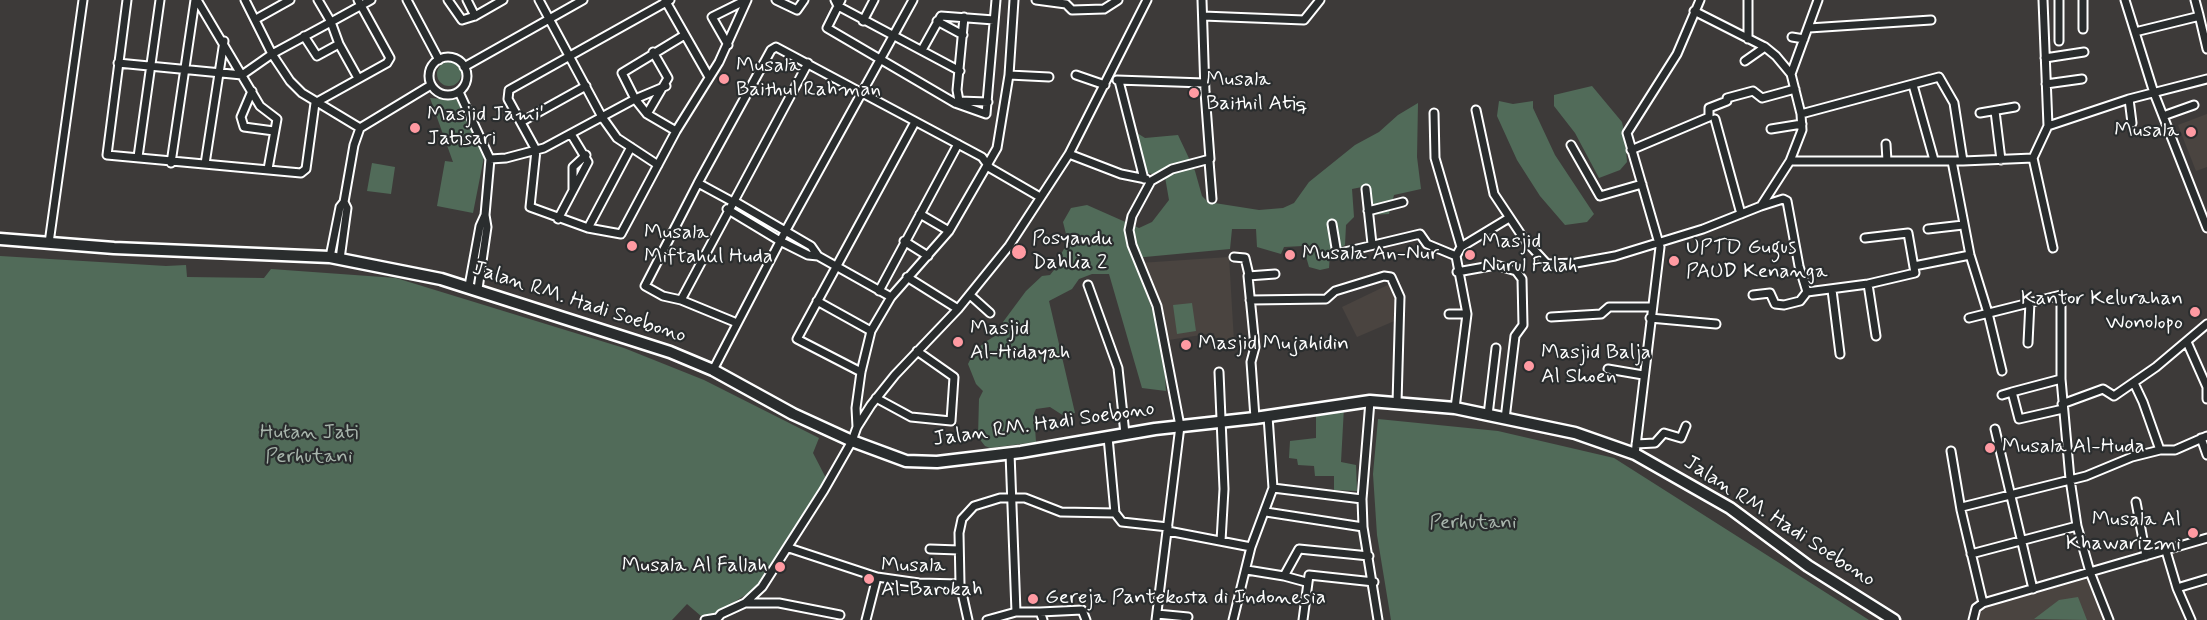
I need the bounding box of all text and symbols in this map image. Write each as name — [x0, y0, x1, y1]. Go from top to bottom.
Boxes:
place label: Musala Baithul Rahman — [736, 54, 881, 104]
place label: Musala Baithil Atiq — [1206, 68, 1307, 118]
marker: Musala Baithul Rahman — [717, 72, 731, 86]
marker: Musala Baithil Atiq — [1187, 86, 1201, 100]
place label: Masjid Jami' Jatisari — [427, 103, 544, 153]
place label: Musala — [2114, 119, 2179, 145]
marker: Masjid Jami' Jatisari — [408, 121, 422, 135]
marker: Musala — [2184, 125, 2198, 139]
place label: Musala Miftahul Huda — [644, 221, 773, 271]
place label: Posyandu Dahlia 2 — [1032, 227, 1113, 277]
place label: Masjid Nurul Falah — [1482, 230, 1578, 280]
place label: UPTD Gugus PAUD Kenanga — [1686, 236, 1828, 286]
marker: Musala Miftahul Huda — [625, 239, 639, 253]
place label: Musala An-Nur — [1302, 242, 1439, 268]
marker: Posyandu Dahlia 2 — [1010, 243, 1028, 261]
marker: Musala An-Nur — [1283, 248, 1297, 262]
marker: Masjid Nurul Falah — [1463, 248, 1477, 262]
marker: UPTD Gugus PAUD Kenanga — [1667, 254, 1681, 268]
street label: Jalan RM. Hadi Soebono — [469, 257, 689, 349]
place label: Kantor Kelurahan Wonolopo — [2021, 287, 2183, 337]
marker: Kantor Kelurahan Wonolopo — [2188, 305, 2202, 319]
place label: Masjid Al-Hidayah — [970, 317, 1070, 367]
place label: Masjid Mujahidin — [1198, 332, 1349, 358]
marker: Masjid Al-Hidayah — [951, 335, 965, 349]
marker: Masjid Mujahidin — [1179, 338, 1193, 352]
place label: Masjid Balja Al Shoen — [1541, 341, 1651, 391]
marker: Masjid Balja Al Shoen — [1522, 359, 1536, 373]
street label: Jalan RM. Hadi Soebono — [932, 397, 1156, 453]
park label: Hutan Jati Perhutani — [260, 421, 358, 471]
place label: Musala Al-Huda — [2002, 435, 2145, 461]
marker: Musala Al-Huda — [1983, 441, 1997, 455]
street label: Jalan RM. Hadi Soebono — [1679, 451, 1879, 593]
place label: Musala Al Khawarizmi — [2066, 508, 2181, 558]
park label: Perhutani — [1429, 511, 1517, 537]
marker: Musala Al Khawarizmi — [2186, 526, 2200, 540]
place label: Musala Al Fallah — [622, 554, 768, 580]
place label: Musala Al-Barokah — [881, 554, 983, 604]
marker: Musala Al Fallah — [773, 560, 787, 574]
marker: Musala Al-Barokah — [862, 572, 876, 586]
place label: Gereja Pantekosta di Indonesia — [1045, 586, 1326, 612]
marker: Gereja Pantekosta di Indonesia — [1026, 592, 1040, 606]

